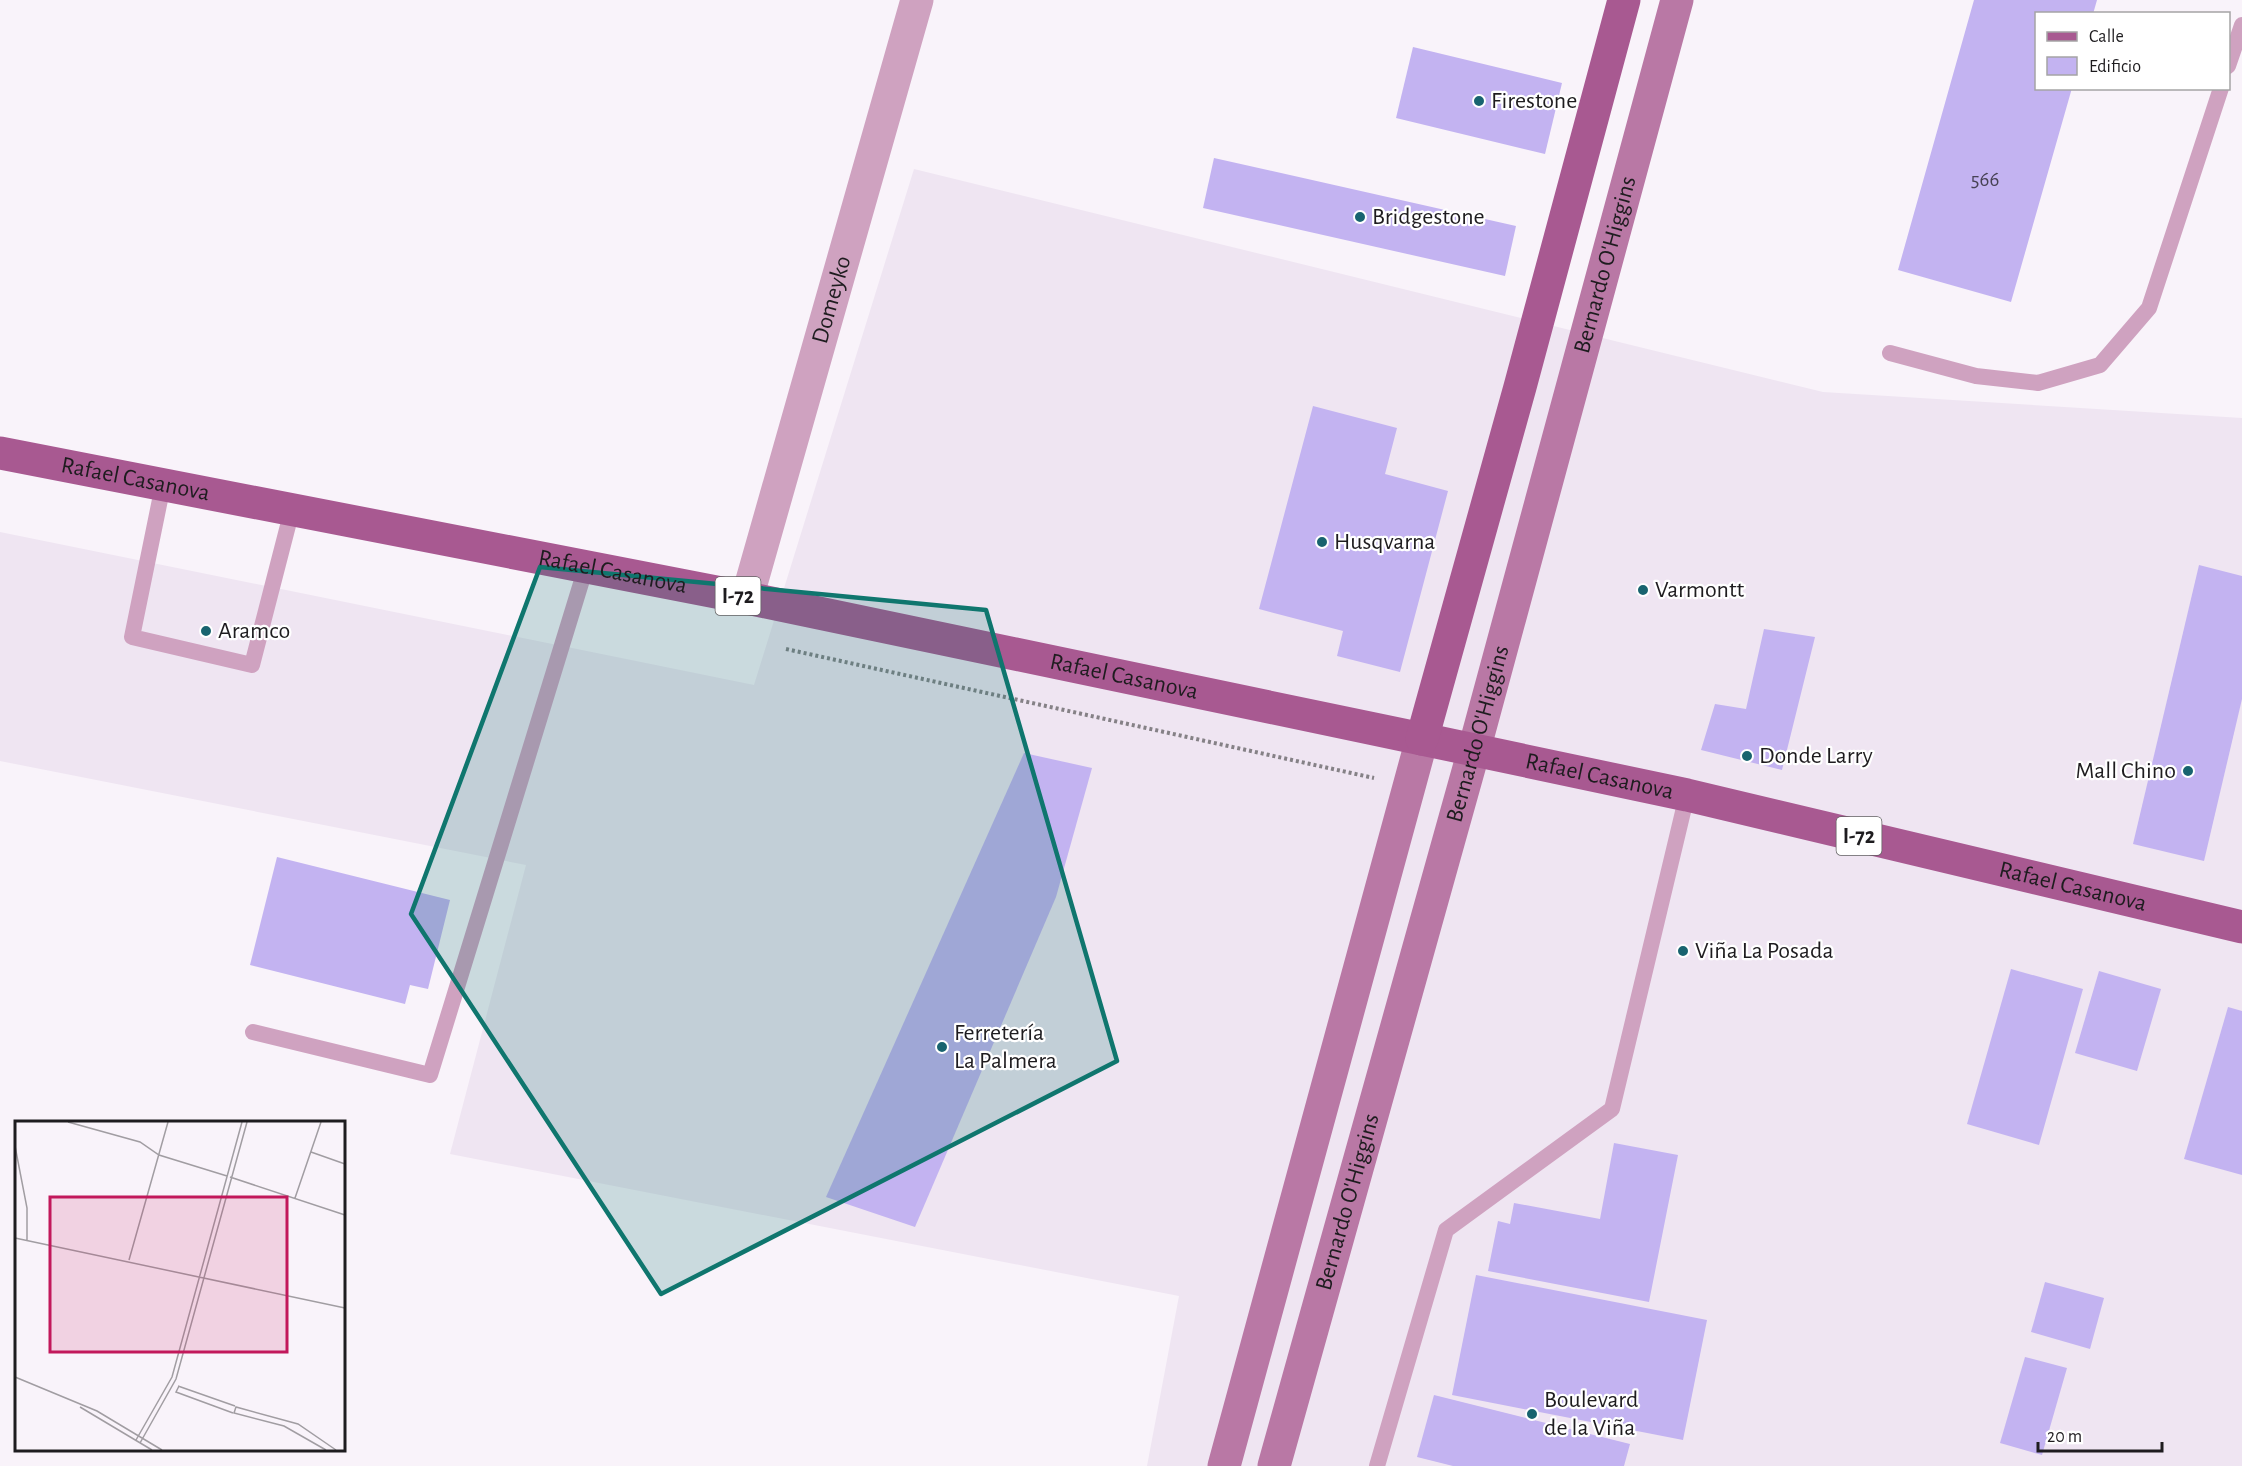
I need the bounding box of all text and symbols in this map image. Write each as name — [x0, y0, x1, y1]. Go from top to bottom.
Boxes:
legend — [2035, 12, 2230, 90]
text: Calle — [2089, 28, 2124, 46]
text: Edificio — [2089, 58, 2141, 76]
place label: Firestone — [1491, 89, 1577, 113]
marker: Firestone — [1472, 94, 1486, 108]
house number: 566 — [1971, 169, 1999, 190]
street label: Bernardo O'Higgins — [1570, 174, 1641, 356]
place label: Bridgestone — [1372, 205, 1485, 229]
marker: Bridgestone — [1353, 210, 1367, 224]
street label: Domeyko — [808, 253, 856, 346]
street label: Rafael Casanova — [59, 453, 212, 505]
place label: Husqvarna — [1334, 530, 1435, 554]
marker: Husqvarna — [1315, 535, 1329, 549]
street label: Rafael Casanova — [536, 546, 689, 598]
road number: I-72 — [716, 577, 760, 615]
place label: Varmontt — [1655, 578, 1745, 602]
marker: Varmontt — [1636, 583, 1650, 597]
place label: Aramco — [218, 619, 290, 643]
marker: Aramco — [199, 624, 213, 638]
street label: Bernardo O'Higgins — [1442, 643, 1514, 825]
street label: Rafael Casanova — [1048, 650, 1200, 704]
place label: Donde Larry — [1759, 744, 1873, 768]
street label: Rafael Casanova — [1523, 749, 1676, 804]
marker: Donde Larry — [1740, 749, 1754, 763]
place label: Mall Chino — [2075, 759, 2176, 783]
marker: Mall Chino — [2181, 764, 2195, 778]
road number: I-72 — [1836, 817, 1882, 855]
street label: Rafael Casanova — [1997, 858, 2149, 916]
place label: Viña La Posada — [1695, 939, 1834, 963]
marker: Viña La Posada — [1676, 944, 1690, 958]
place label: Ferretería La Palmera — [954, 1021, 1057, 1073]
marker: Ferretería La Palmera — [935, 1040, 949, 1054]
street label: Bernardo O'Higgins — [1312, 1111, 1384, 1293]
inset map — [15, 1121, 345, 1451]
place label: Boulevard de la Viña — [1544, 1388, 1638, 1440]
marker: Boulevard de la Viña — [1525, 1407, 1539, 1421]
scale bar — [2038, 1415, 2162, 1453]
text: 20 m — [2047, 1428, 2082, 1446]

